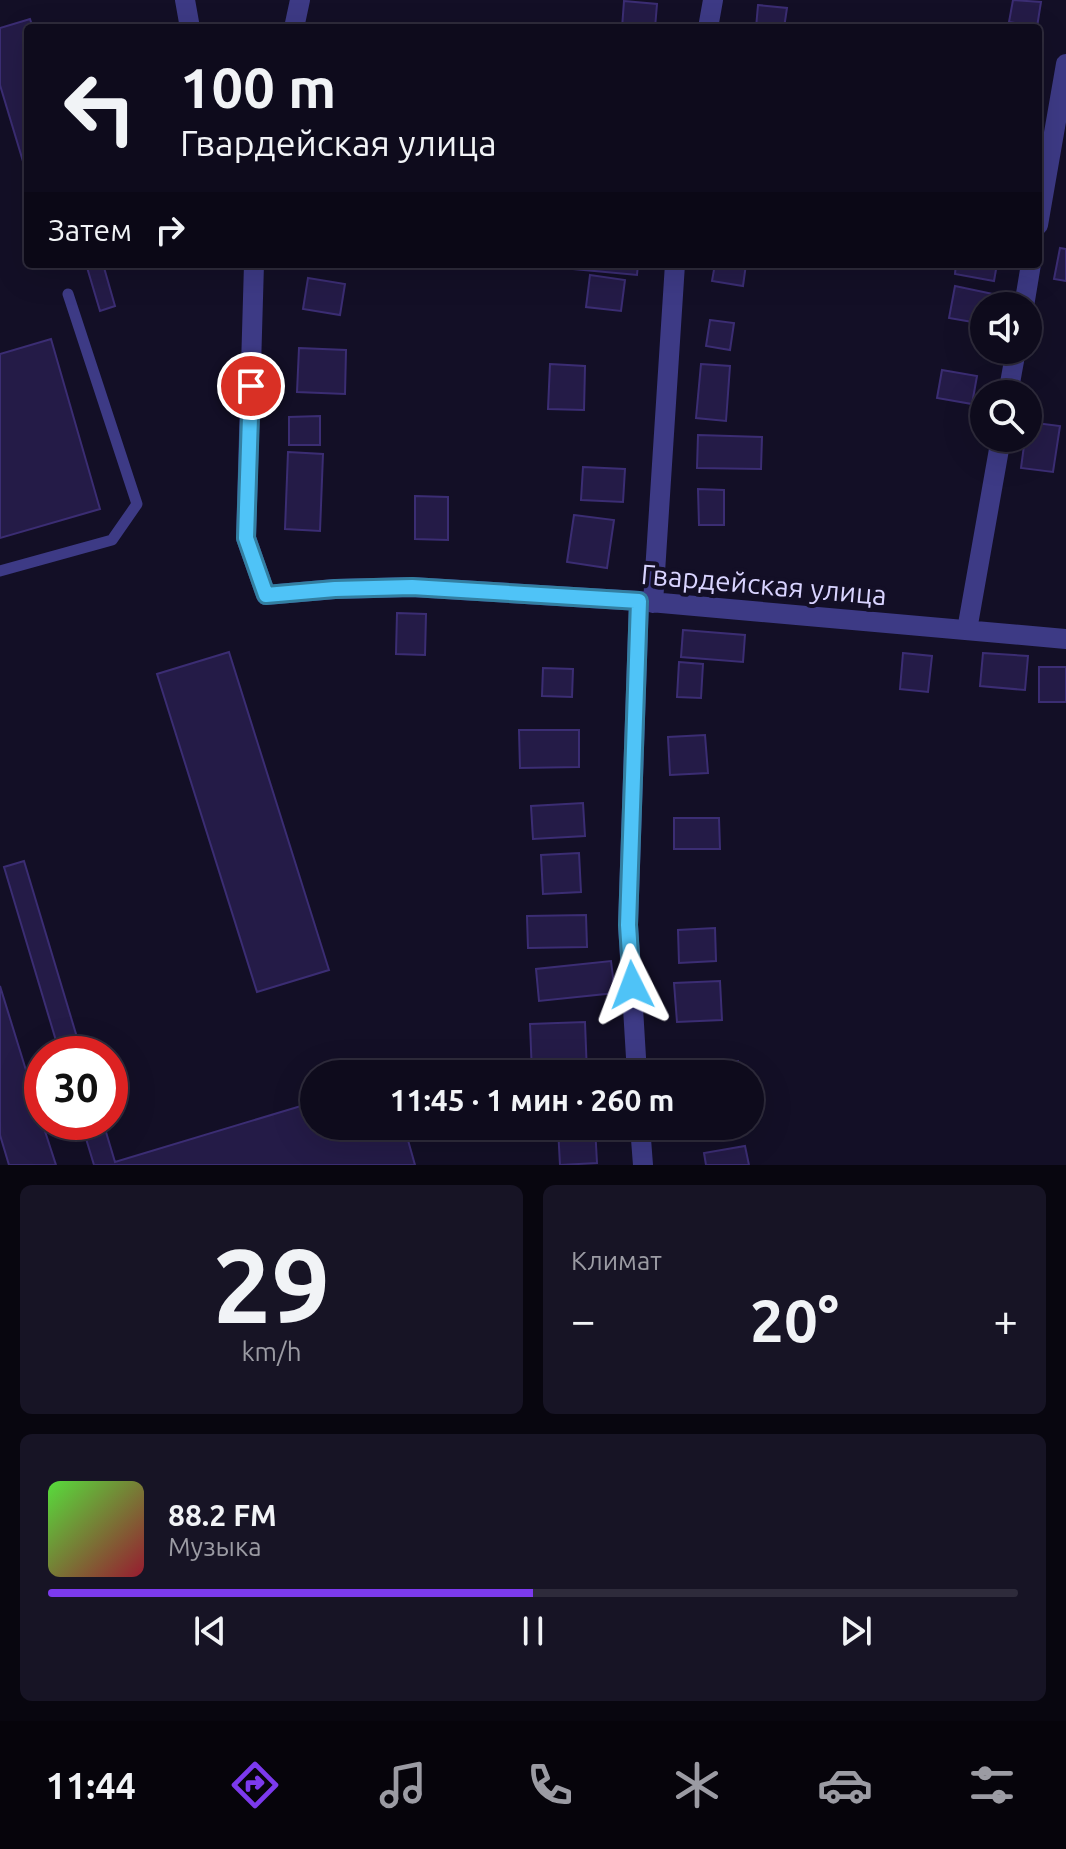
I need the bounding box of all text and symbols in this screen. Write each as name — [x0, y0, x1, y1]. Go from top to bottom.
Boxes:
icon: left — [48, 56, 152, 160]
text: 100 m — [180, 56, 336, 119]
text: Гвардейская улица — [180, 122, 497, 163]
icon: right — [148, 208, 192, 252]
text: Затем — [48, 213, 132, 247]
map controls — [970, 292, 1042, 452]
button: sound — [970, 292, 1042, 364]
pin — [217, 352, 285, 420]
icon: arrive — [229, 364, 273, 408]
button: search — [970, 380, 1042, 452]
street label: Гвардейская улица — [640, 558, 888, 610]
position arrow — [590, 943, 674, 1027]
speed limit sign: 30 — [24, 1036, 128, 1140]
text: 11:45 · 1 мин · 260 m — [390, 1083, 674, 1117]
text: 29 — [213, 1226, 330, 1343]
text: Климат — [571, 1246, 662, 1275]
text: 20° — [750, 1286, 839, 1353]
text: − — [571, 1295, 596, 1344]
text: + — [993, 1295, 1018, 1344]
text: km/h — [241, 1337, 302, 1366]
text: 88.2 FM — [168, 1498, 277, 1532]
text: Музыка — [168, 1532, 262, 1561]
icon: previous — [188, 1609, 232, 1653]
icon: pause — [511, 1609, 555, 1653]
icon: next — [834, 1609, 878, 1653]
icon: directions — [227, 1757, 283, 1813]
icon: music — [375, 1757, 431, 1813]
icon: phone — [522, 1757, 578, 1813]
icon: climate — [669, 1757, 725, 1813]
icon: car — [817, 1757, 873, 1813]
icon: filters — [964, 1757, 1020, 1813]
text: 11:44 — [46, 1765, 136, 1806]

